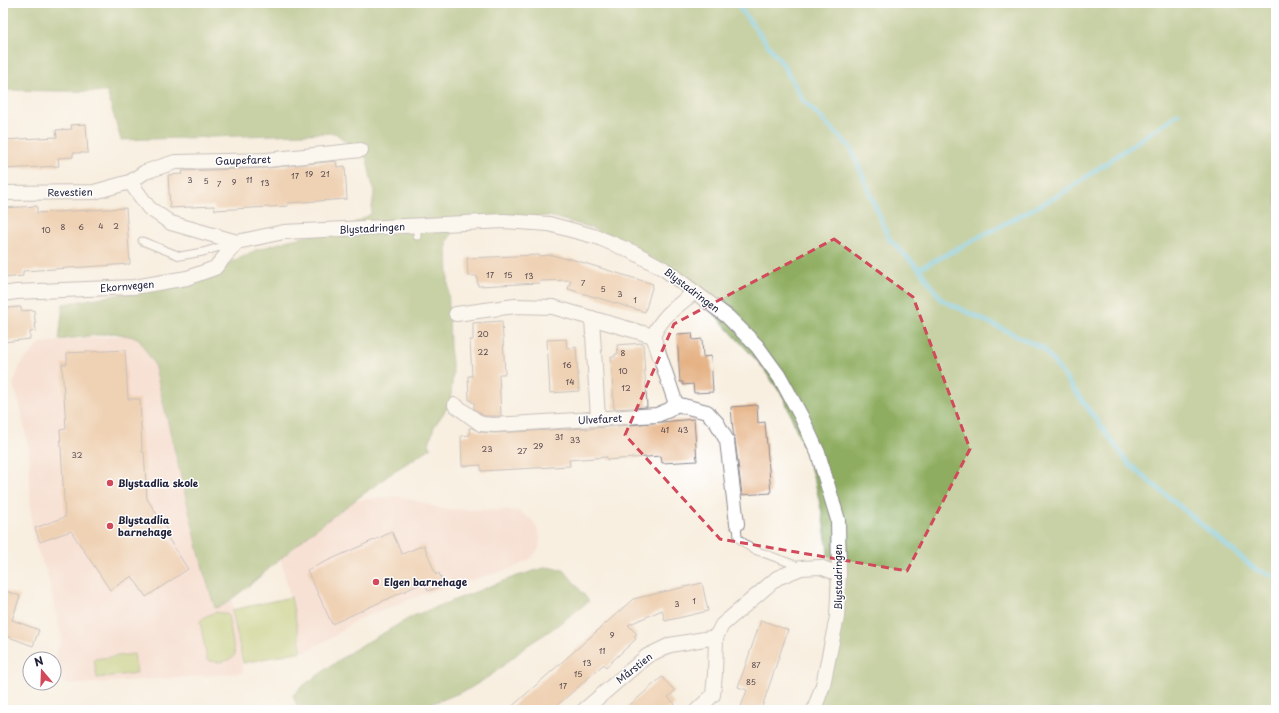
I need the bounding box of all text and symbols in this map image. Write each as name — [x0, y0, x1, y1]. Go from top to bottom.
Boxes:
street label: Gaupefaret — [215, 151, 271, 168]
house number: 19 — [305, 168, 313, 180]
house number: 21 — [320, 168, 330, 180]
house number: 17 — [291, 170, 300, 182]
house number: 3 — [187, 174, 193, 186]
house number: 11 — [246, 174, 252, 186]
house number: 5 — [203, 175, 209, 187]
house number: 9 — [232, 176, 237, 188]
house number: 13 — [261, 177, 269, 189]
house number: 7 — [217, 178, 222, 190]
street label: Revestien — [47, 184, 93, 199]
street label: Blystadringen — [339, 218, 405, 237]
house number: 4 — [98, 220, 104, 232]
house number: 2 — [113, 220, 119, 232]
house number: 8 — [61, 221, 66, 233]
house number: 6 — [78, 221, 84, 233]
house number: 10 — [41, 224, 51, 236]
street label: Blystadringen — [661, 264, 723, 316]
house number: 17 — [486, 269, 495, 281]
house number: 15 — [504, 269, 512, 281]
house number: 13 — [525, 270, 533, 282]
street label: Ekornvegen — [99, 276, 155, 295]
house number: 7 — [581, 277, 586, 289]
house number: 5 — [600, 283, 606, 295]
house number: 3 — [617, 288, 623, 300]
house number: 1 — [633, 294, 637, 306]
house number: 20 — [477, 328, 489, 340]
house number: 22 — [478, 346, 488, 358]
house number: 8 — [621, 347, 626, 359]
house number: 16 — [562, 359, 572, 371]
house number: 10 — [618, 365, 628, 377]
house number: 14 — [566, 376, 574, 388]
house number: 12 — [621, 382, 631, 394]
street label: Ulvefaret — [577, 410, 623, 427]
house number: 41 — [661, 424, 669, 436]
house number: 43 — [678, 424, 688, 436]
house number: 31 — [555, 431, 563, 443]
house number: 33 — [570, 434, 580, 446]
house number: 29 — [533, 440, 543, 452]
house number: 23 — [482, 443, 492, 455]
house number: 27 — [517, 445, 527, 457]
house number: 32 — [72, 449, 83, 461]
place label: Blystadlia skole — [118, 475, 199, 490]
marker: Blystadlia skole — [105, 478, 115, 488]
place label: Blystadlia barnehage — [118, 512, 173, 539]
marker: Blystadlia barnehage — [105, 521, 115, 531]
street label: Blystadringen — [830, 544, 845, 610]
place label: Elgen barnehage — [384, 574, 468, 589]
marker: Elgen barnehage — [371, 577, 381, 587]
house number: 1 — [692, 595, 696, 607]
house number: 3 — [674, 598, 680, 610]
house number: 9 — [610, 629, 615, 641]
house number: 11 — [599, 645, 605, 657]
street label: Mårstien — [612, 649, 655, 687]
north arrow — [22, 651, 62, 691]
text: N — [32, 652, 46, 671]
house number: 13 — [583, 657, 591, 669]
house number: 87 — [751, 659, 761, 671]
house number: 15 — [574, 668, 582, 680]
house number: 85 — [746, 676, 756, 688]
house number: 17 — [559, 680, 568, 692]

